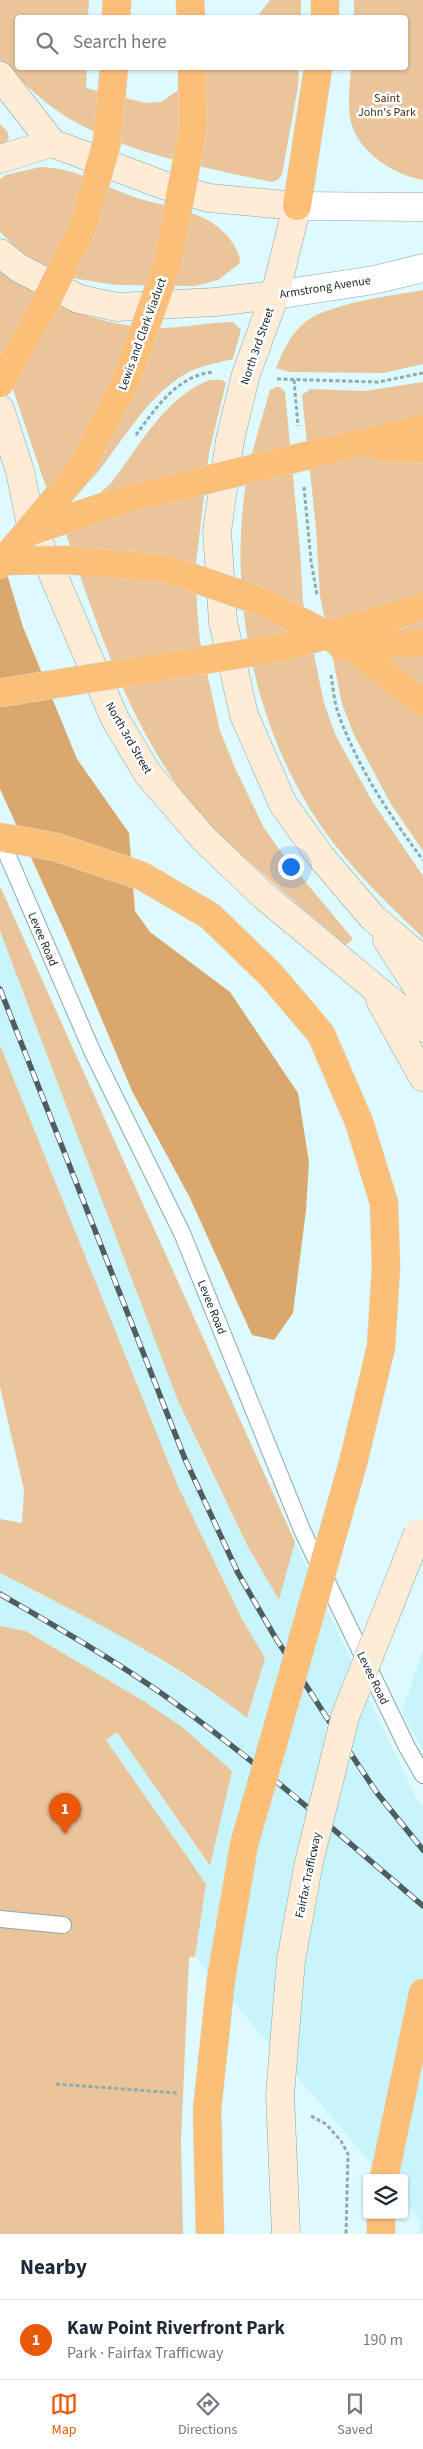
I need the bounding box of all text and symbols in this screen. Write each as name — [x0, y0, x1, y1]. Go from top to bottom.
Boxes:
search box — [15, 15, 408, 70]
icon: search — [33, 29, 61, 57]
text: Search here — [73, 29, 167, 56]
park label: Saint John's Park — [358, 90, 416, 121]
street label: Armstrong Avenue — [278, 272, 372, 303]
street label: Lewis and Clark Viaduct — [114, 276, 171, 393]
street label: North 3rd Street — [236, 305, 279, 387]
street label: North 3rd Street — [101, 699, 156, 777]
your location — [278, 854, 304, 880]
street label: Levee Road — [24, 909, 62, 969]
street label: Levee Road — [193, 1277, 230, 1337]
street label: Levee Road — [352, 1649, 393, 1708]
pin: 1 — [49, 1793, 81, 1834]
street label: Fairfax Trafficway — [291, 1830, 326, 1919]
map controls — [363, 2174, 408, 2219]
button: layers — [363, 2174, 408, 2219]
text: Nearby — [20, 2252, 87, 2282]
text: Kaw Point Riverfront Park — [67, 2315, 285, 2342]
text: 1 — [32, 2329, 40, 2351]
text: 190 m — [363, 2329, 403, 2351]
text: Park · Fairfax Trafficway — [67, 2342, 223, 2364]
tab: Map — [50, 2390, 78, 2440]
tab: Directions — [178, 2390, 237, 2440]
tab: Saved — [337, 2390, 373, 2440]

